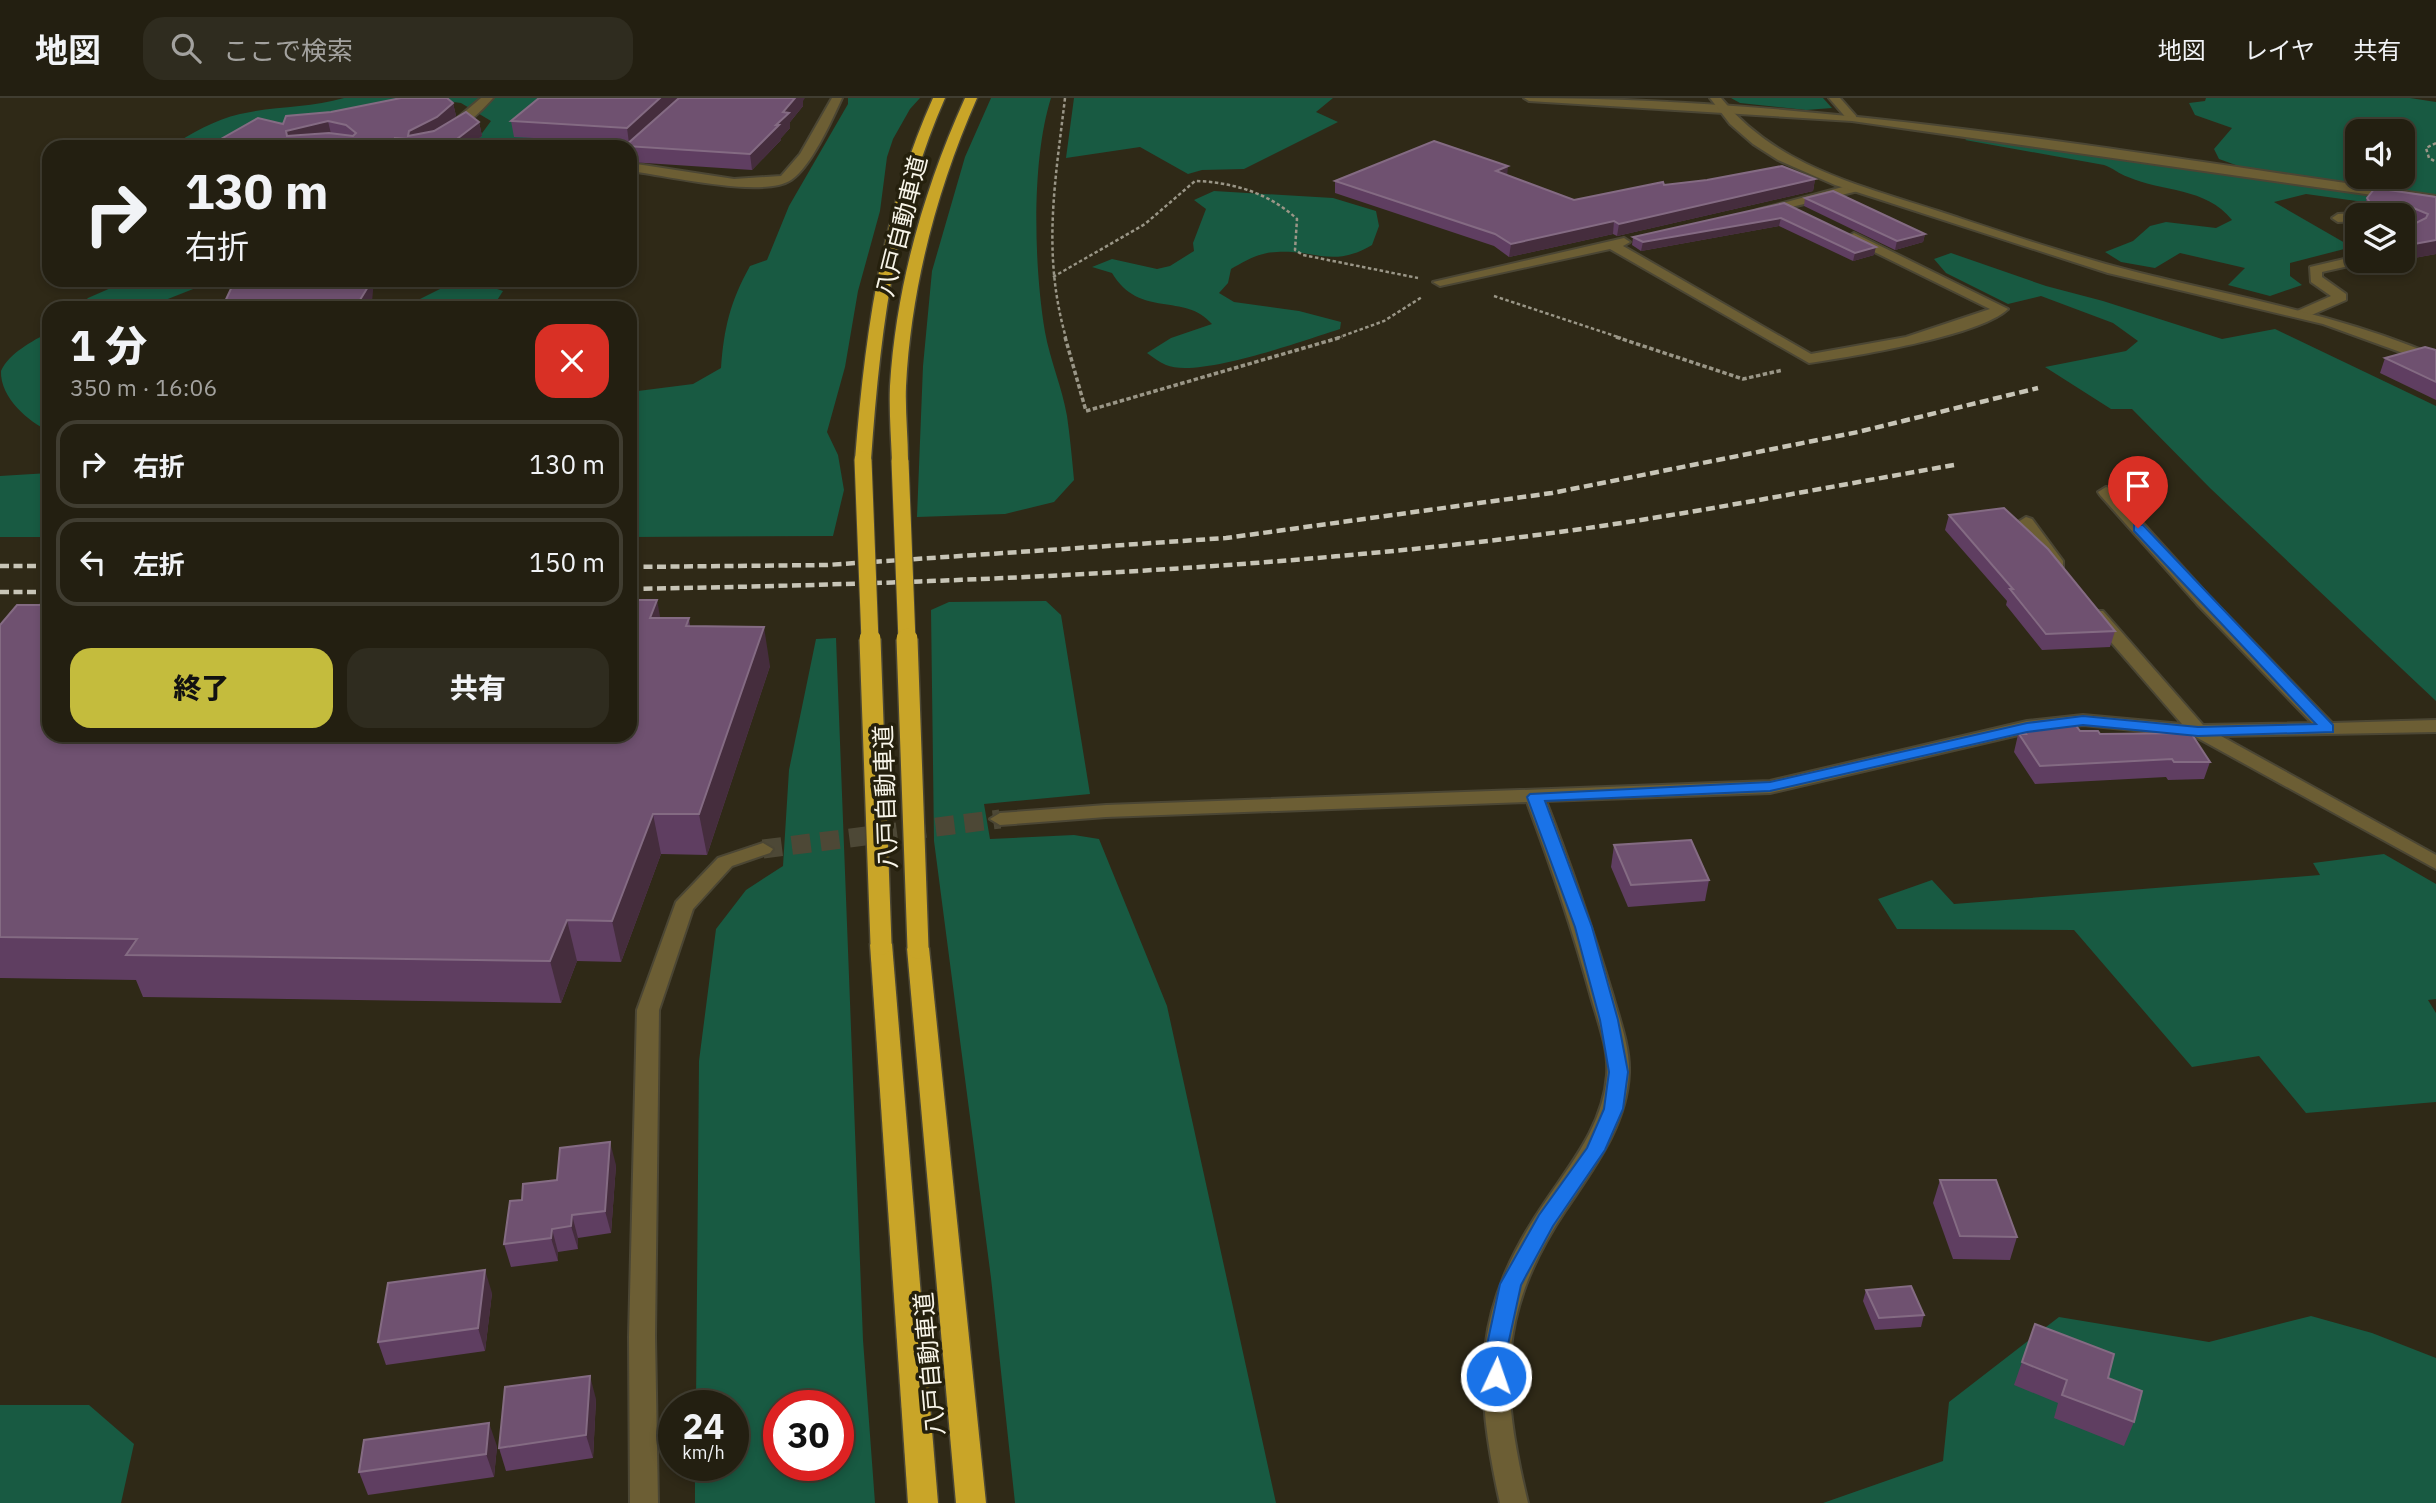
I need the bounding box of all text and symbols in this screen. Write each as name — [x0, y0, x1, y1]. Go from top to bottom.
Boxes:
search box — [143, 17, 633, 80]
text: 地図 — [35, 28, 101, 71]
icon: search — [167, 29, 205, 67]
text: ここで検索 — [223, 33, 353, 67]
text: 地図 — [2158, 34, 2206, 66]
text: レイヤ — [2244, 34, 2315, 66]
text: 共有 — [2353, 34, 2401, 66]
map controls — [2345, 119, 2415, 273]
button: sound — [2345, 119, 2415, 189]
street label: 八戸自動車道 — [868, 152, 934, 300]
text: 130 m — [185, 159, 329, 222]
icon: right — [70, 168, 161, 259]
button: layers — [2345, 203, 2415, 273]
text: 右折 — [185, 225, 249, 267]
text: 1 分 — [70, 318, 147, 373]
button: close — [535, 324, 609, 398]
text: 350 m · 16:06 — [70, 372, 217, 402]
icon: right — [74, 445, 112, 483]
text: 130 m — [529, 447, 605, 481]
text: 右折 — [133, 449, 185, 483]
pin — [2108, 456, 2168, 528]
icon: arrive — [2119, 467, 2157, 505]
icon: left — [74, 543, 112, 581]
text: 150 m — [529, 545, 605, 579]
text: 左折 — [133, 547, 185, 581]
button: 終了 — [70, 648, 333, 728]
button: 共有 — [347, 648, 609, 728]
street label: 八戸自動車道 — [866, 724, 904, 870]
street label: 八戸自動車道 — [907, 1291, 951, 1437]
position arrow — [1459, 1339, 1533, 1413]
speed limit sign: 30 — [763, 1390, 854, 1481]
text: 24 — [682, 1403, 725, 1449]
text: km/h — [682, 1441, 725, 1464]

